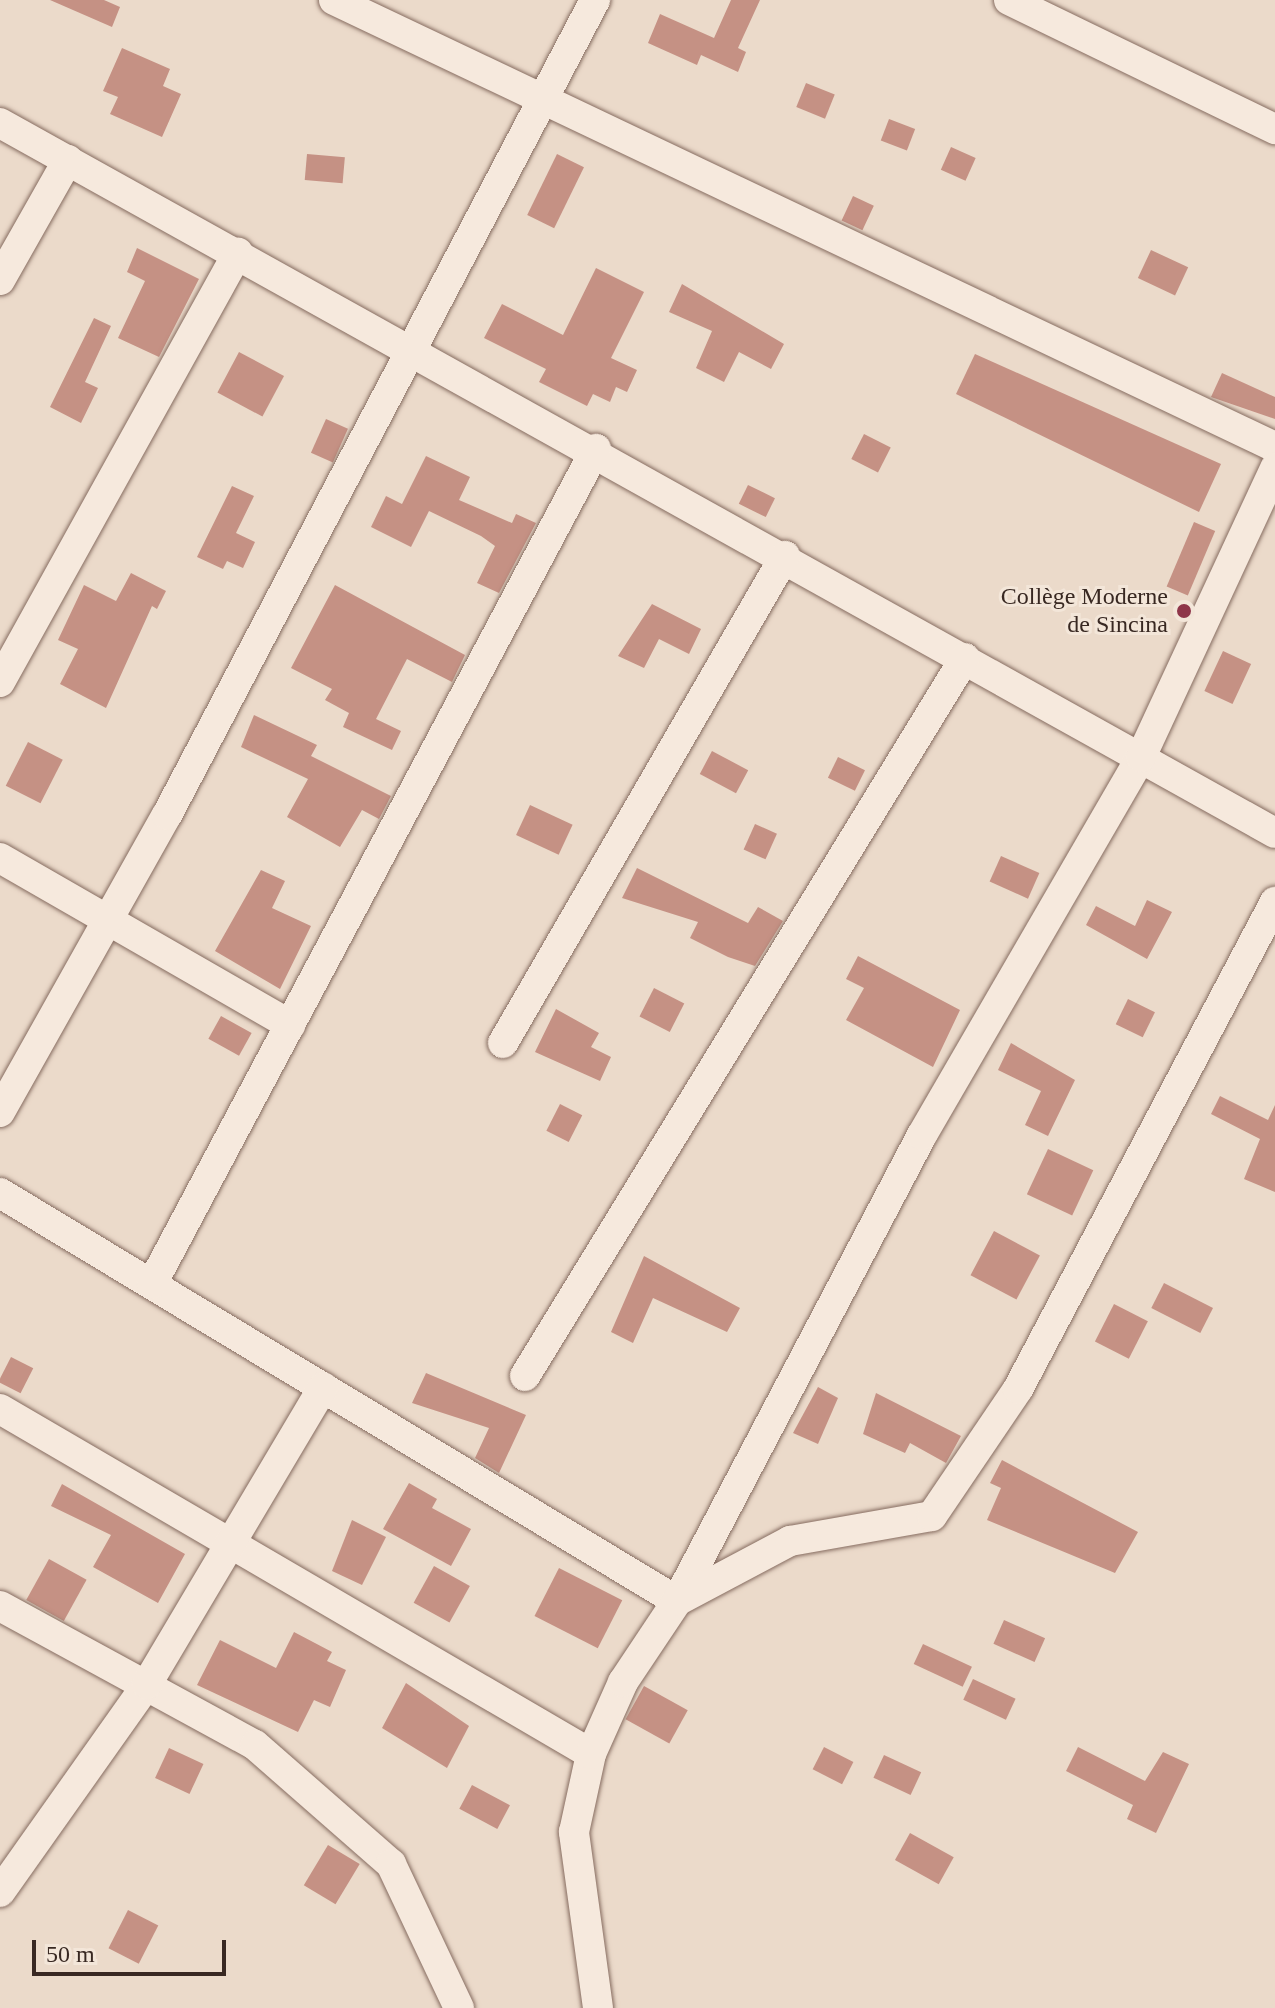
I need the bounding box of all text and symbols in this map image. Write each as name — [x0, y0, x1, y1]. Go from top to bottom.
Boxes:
place label: Collège Moderne de Sincina — [1001, 583, 1168, 639]
marker: Collège Moderne de Sincina — [1175, 602, 1193, 620]
scale bar — [36, 1924, 230, 1974]
text: 50 m — [46, 1941, 95, 1967]

